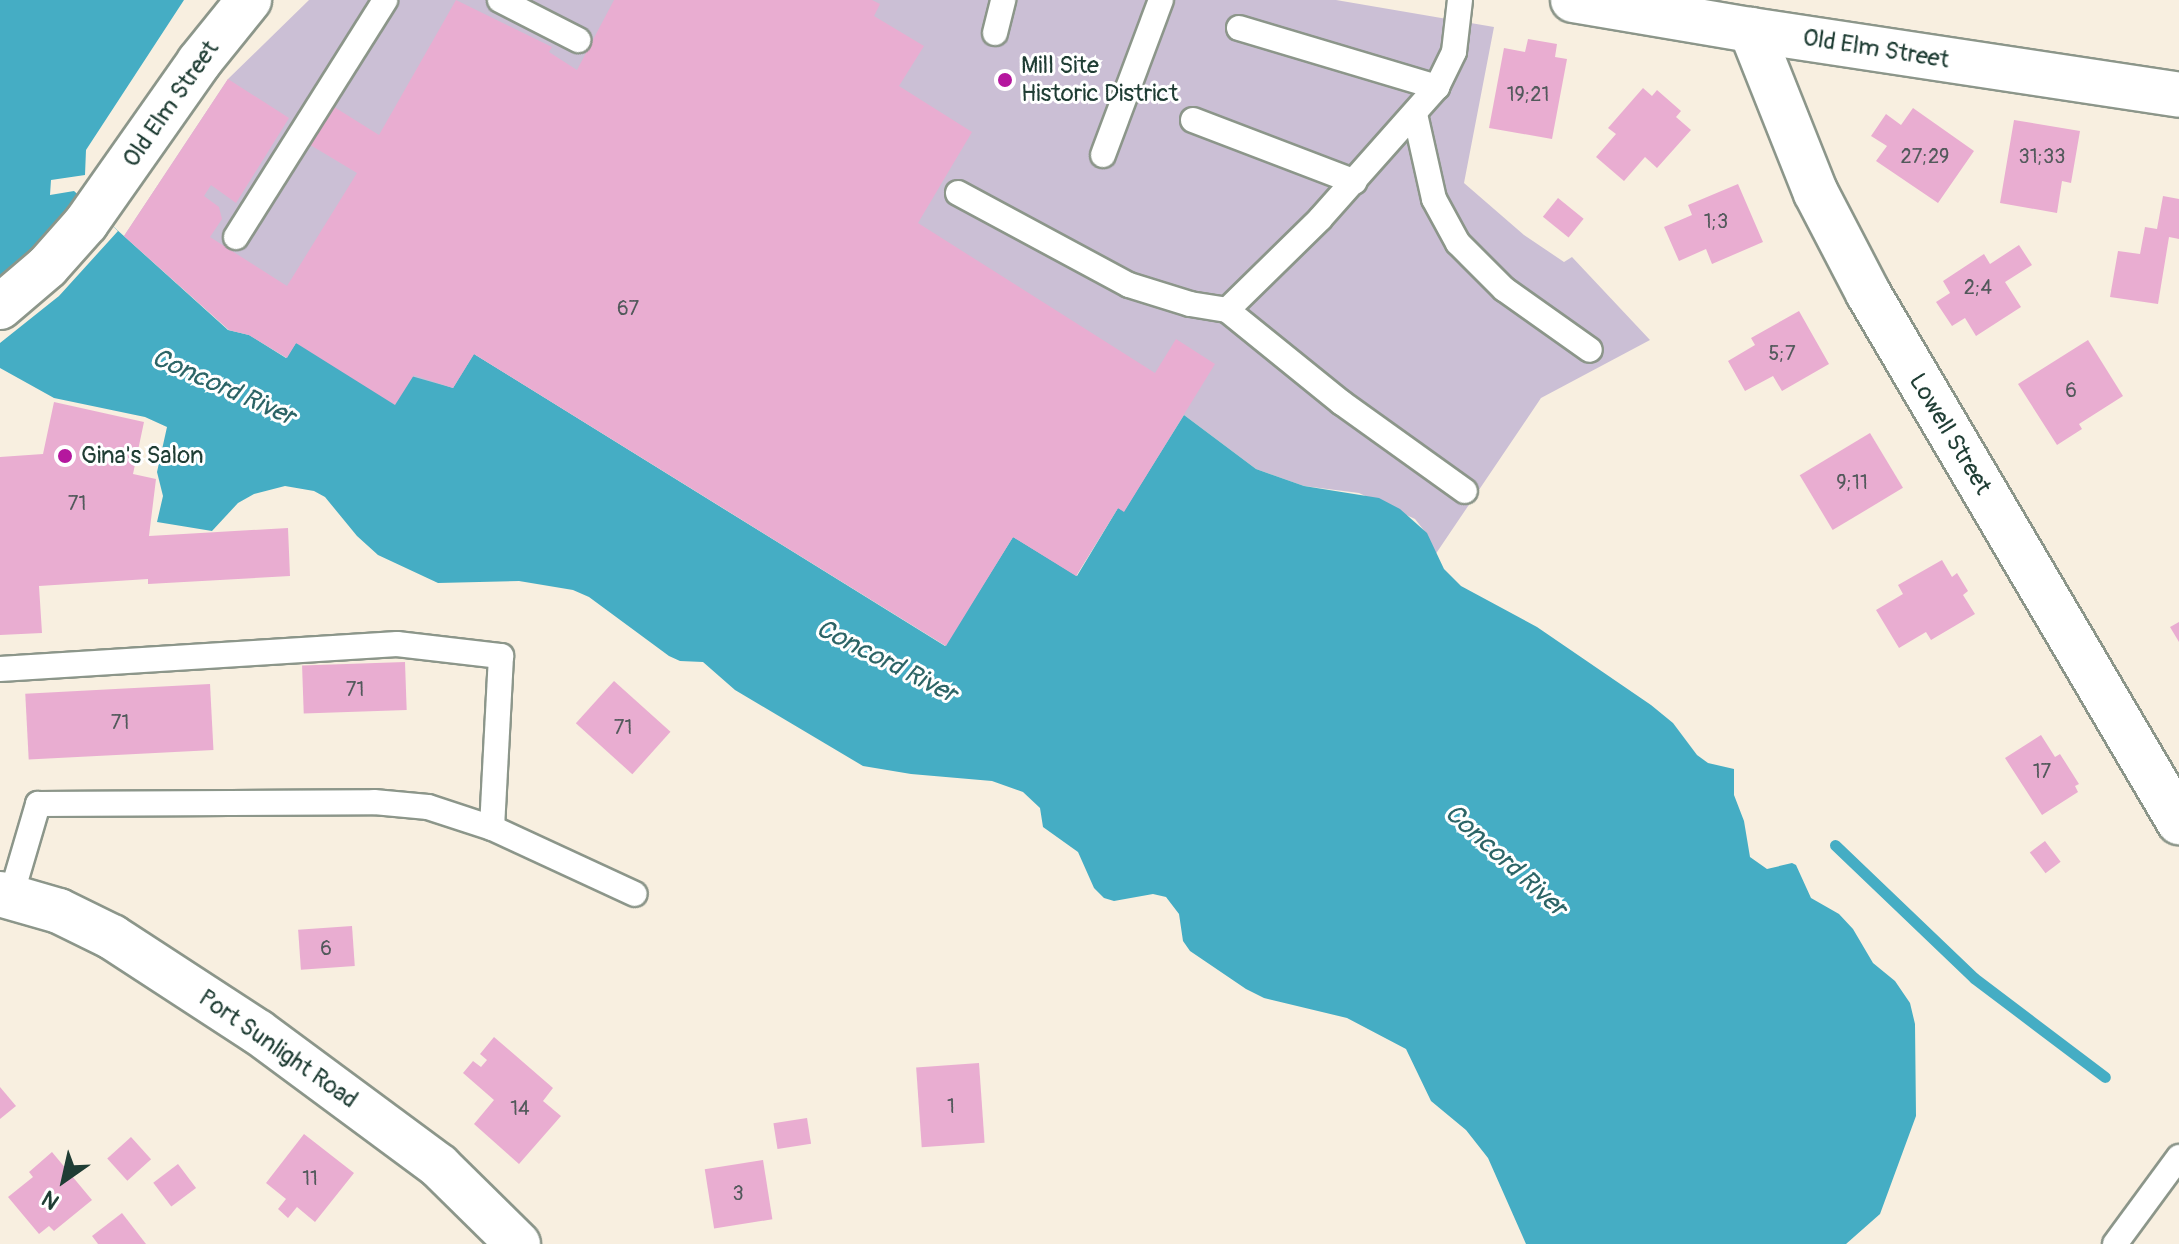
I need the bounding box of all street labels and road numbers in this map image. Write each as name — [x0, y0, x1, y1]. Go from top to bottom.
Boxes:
street label: Old Elm Street — [1801, 23, 1951, 75]
street label: Old Elm Street — [117, 35, 225, 173]
street label: Lowell Street — [1903, 368, 1997, 500]
street label: Port Sunlight Road — [193, 983, 363, 1115]

